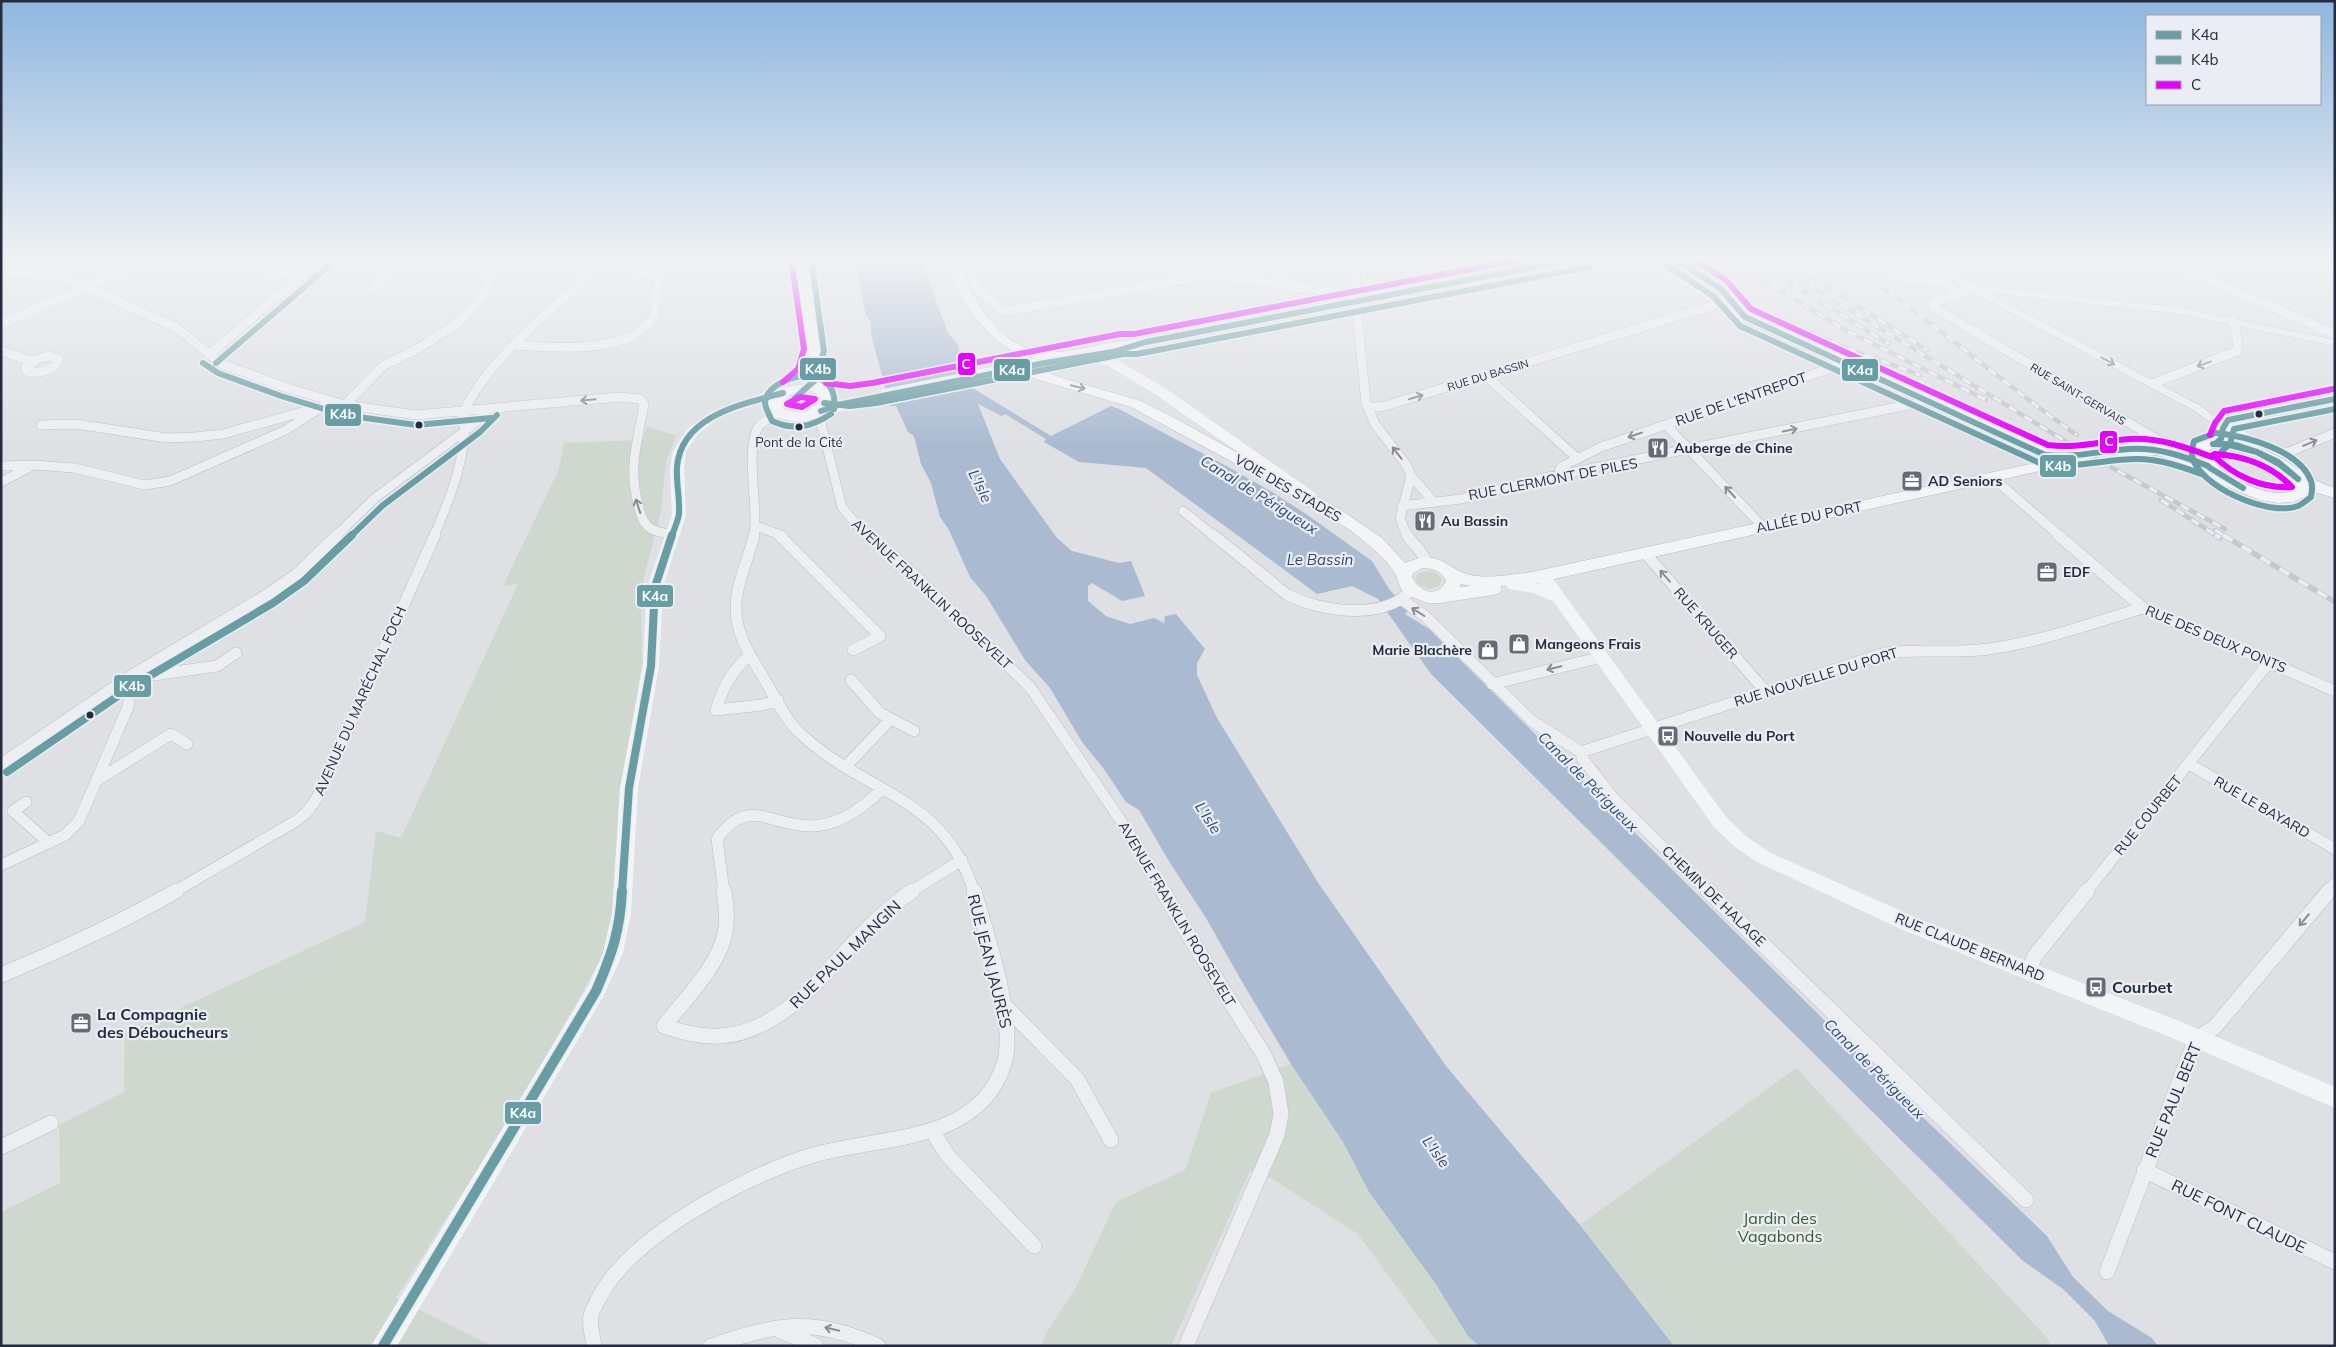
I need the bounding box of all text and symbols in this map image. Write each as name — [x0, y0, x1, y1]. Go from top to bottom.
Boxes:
legend — [2146, 15, 2321, 105]
text: K4a — [2191, 25, 2219, 44]
text: K4b — [2191, 50, 2219, 69]
text: C — [2191, 75, 2201, 94]
line badge: C — [957, 352, 976, 376]
text: C — [961, 355, 971, 373]
street label: RUE DU BASSIN — [1446, 356, 1530, 394]
one-way arrow — [2101, 356, 2116, 366]
line badge: K4b — [799, 357, 837, 381]
line badge: K4a — [993, 358, 1031, 382]
line badge: K4a — [1841, 358, 1879, 382]
text: K4b — [805, 360, 832, 378]
street label: RUE SAINT-GERVAIS — [2028, 360, 2128, 428]
one-way arrow — [2197, 360, 2213, 369]
text: K4a — [999, 361, 1025, 379]
text: K4a — [1847, 361, 1873, 379]
street label: RUE DE L'ENTREPOT — [1673, 368, 1809, 430]
one-way arrow — [1070, 383, 1086, 392]
one-way arrow — [1407, 391, 1423, 401]
one-way arrow — [581, 395, 597, 404]
line badge: K4b — [324, 403, 362, 427]
text: K4b — [330, 405, 357, 423]
unlabelled marker — [2254, 409, 2264, 419]
unlabelled marker — [414, 420, 424, 430]
marker: Pont de la Cité — [794, 422, 804, 432]
one-way arrow — [1781, 425, 1797, 434]
line badge: C — [2099, 430, 2118, 454]
one-way arrow — [1627, 431, 1643, 441]
text: C — [2104, 432, 2114, 450]
place label: Pont de la Cité — [755, 434, 843, 450]
restaurant icon: Auberge de Chine — [1646, 436, 1670, 460]
one-way arrow — [2302, 438, 2317, 448]
place label: Auberge de Chine — [1674, 439, 1793, 457]
one-way arrow — [1392, 447, 1403, 460]
street label: VOIE DES STADES — [1231, 450, 1345, 526]
water label: Canal de Périgueux — [1197, 451, 1322, 539]
street label: RUE CLERMONT DE PILES — [1467, 454, 1639, 504]
line badge: K4b — [2039, 454, 2077, 478]
text: K4b — [2045, 457, 2072, 475]
water label: L'Isle — [964, 466, 997, 505]
office icon: AD Seniors — [1900, 469, 1924, 493]
place label: AD Seniors — [1928, 472, 2003, 490]
one-way arrow — [1724, 486, 1736, 498]
street label: ALLÉE DU PORT — [1754, 497, 1864, 537]
one-way arrow — [633, 498, 643, 514]
restaurant icon: Au Bassin — [1413, 509, 1437, 533]
place label: Au Bassin — [1441, 512, 1508, 530]
street label: AVENUE FRANKLIN ROOSEVELT — [848, 515, 1016, 674]
water label: Le Bassin — [1287, 550, 1354, 569]
office icon: EDF — [2035, 560, 2059, 584]
place label: EDF — [2063, 563, 2090, 581]
one-way arrow — [1660, 570, 1671, 583]
line badge: K4a — [636, 584, 674, 608]
street label: RUE KRUGER — [1670, 584, 1742, 663]
text: K4a — [642, 587, 668, 605]
street label: RUE DES DEUX PONTS — [2143, 601, 2289, 677]
street label: AVENUE DU MARÉCHAL FOCH — [310, 604, 410, 798]
one-way arrow — [1412, 606, 1426, 616]
shop icon: Mangeons Frais — [1507, 632, 1531, 656]
place label: Mangeons Frais — [1535, 635, 1641, 653]
shop icon: Marie Blachère — [1476, 638, 1500, 662]
place label: Marie Blachère — [1372, 641, 1472, 659]
street label: RUE NOUVELLE DU PORT — [1732, 643, 1901, 711]
one-way arrow — [1547, 664, 1563, 673]
line badge: K4b — [113, 674, 152, 698]
text: K4b — [119, 677, 146, 695]
unlabelled marker — [85, 710, 95, 720]
bus stop icon: Nouvelle du Port — [1656, 724, 1680, 748]
water label: Canal de Périgueux — [1534, 727, 1643, 837]
place label: Nouvelle du Port — [1684, 727, 1795, 745]
street label: RUE COURBET — [2110, 771, 2186, 859]
street label: RUE LE BAYARD — [2211, 772, 2313, 842]
water label: L'Isle — [1191, 798, 1226, 837]
street label: AVENUE FRANKLIN ROOSEVELT — [1114, 818, 1240, 1010]
street label: CHEMIN DE HALAGE — [1658, 842, 1770, 950]
street label: RUE JEAN JAURÈS — [964, 892, 1016, 1030]
street label: RUE PAUL MANGIN — [785, 896, 905, 1012]
street label: RUE CLAUDE BERNARD — [1893, 909, 2047, 985]
one-way arrow — [2298, 913, 2309, 926]
bus stop icon: Courbet — [2084, 975, 2108, 999]
place label: Courbet — [2112, 977, 2172, 997]
place label: La Compagnie des Déboucheurs — [97, 1004, 228, 1042]
office icon: La Compagnie des Déboucheurs — [69, 1011, 93, 1035]
water label: Canal de Périgueux — [1820, 1014, 1929, 1124]
street label: RUE PAUL BERT — [2141, 1039, 2205, 1161]
line badge: K4a — [504, 1101, 542, 1125]
text: K4a — [510, 1104, 536, 1122]
water label: L'Isle — [1419, 1132, 1454, 1171]
street label: RUE FONT CLAUDE — [2168, 1175, 2310, 1257]
park label: Jardin des Vagabonds — [1738, 1208, 1822, 1246]
one-way arrow — [825, 1324, 841, 1333]

